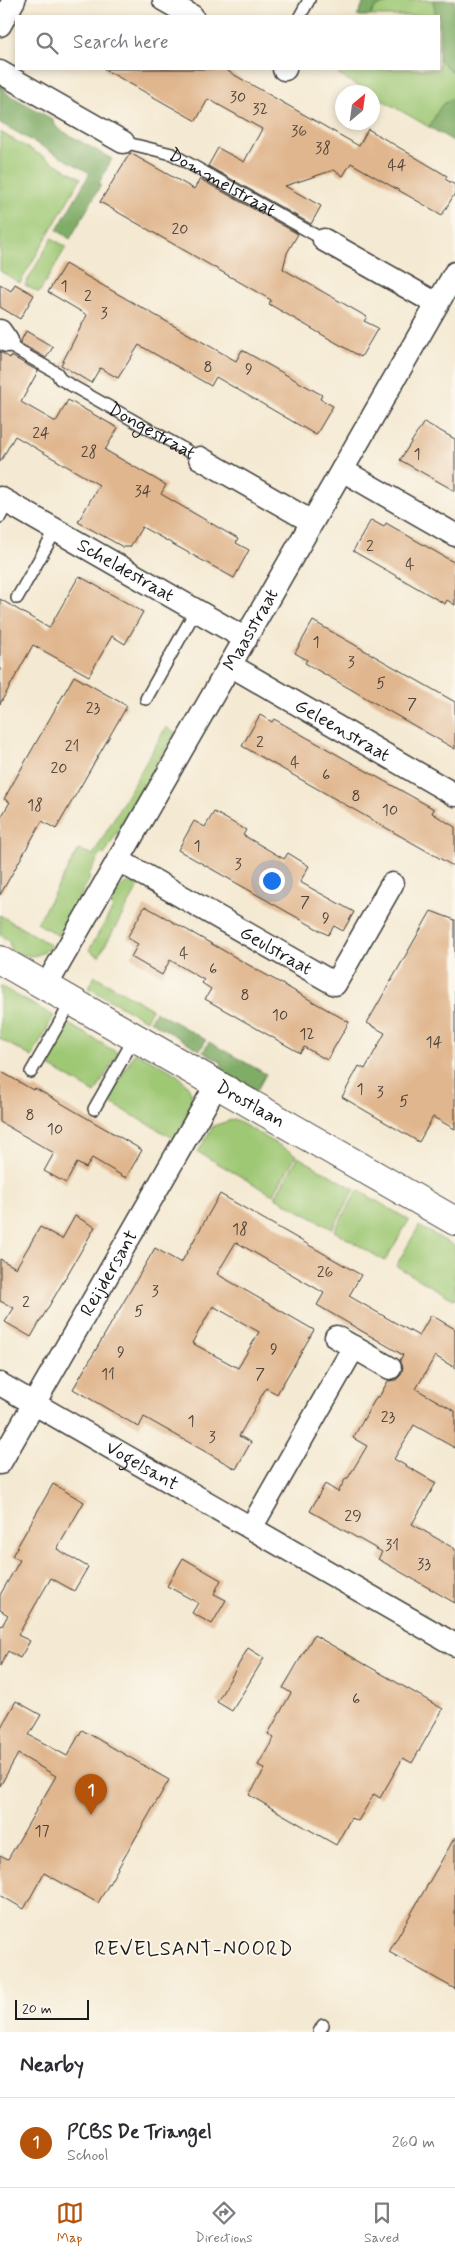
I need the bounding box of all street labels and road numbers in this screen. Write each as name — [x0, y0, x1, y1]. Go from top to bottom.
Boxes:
street label: Dommelstraat — [164, 142, 280, 223]
street label: Dongestraat — [104, 396, 200, 465]
street label: Scheldestraat — [73, 532, 179, 608]
street label: Maasstraat — [217, 584, 284, 675]
street label: Geleenstraat — [290, 693, 395, 767]
street label: Geulstraat — [235, 920, 317, 981]
street label: Drostlaan — [212, 1074, 290, 1133]
street label: Reijdersant — [74, 1225, 143, 1321]
street label: Vogelsant — [101, 1435, 183, 1496]

